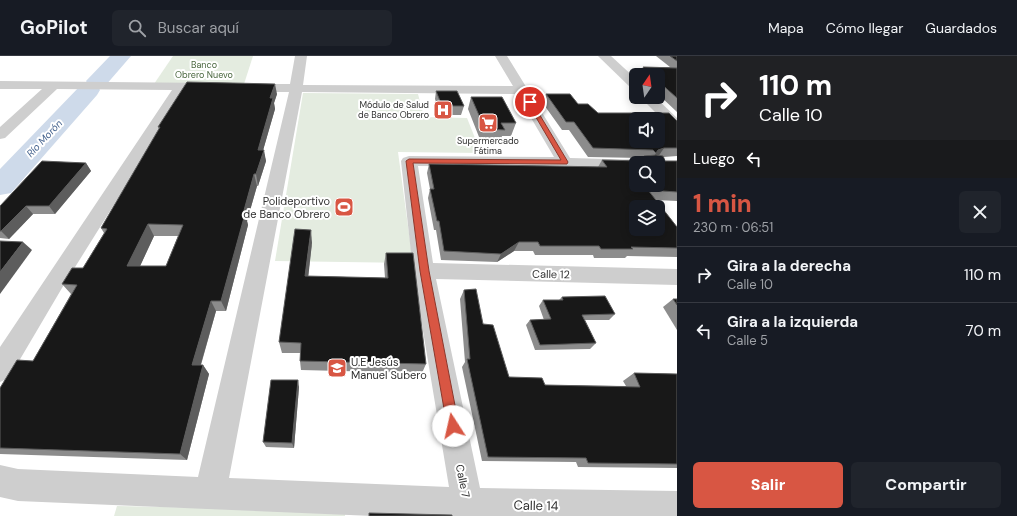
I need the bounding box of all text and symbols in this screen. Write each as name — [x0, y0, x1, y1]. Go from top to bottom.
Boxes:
search box — [112, 10, 392, 46]
text: GoPilot — [20, 15, 88, 40]
icon: search — [126, 17, 148, 39]
text: Buscar aquí — [158, 18, 239, 38]
text: Mapa — [768, 19, 804, 37]
text: Cómo llegar — [826, 19, 903, 37]
text: Guardados — [925, 19, 997, 37]
park label: Banco Obrero Nuevo — [175, 59, 233, 81]
text: 110 m — [759, 67, 832, 104]
north arrow — [629, 68, 665, 104]
map controls — [629, 68, 665, 236]
icon: right — [693, 72, 745, 124]
pin — [513, 85, 547, 119]
icon: arrive — [519, 91, 541, 113]
place label: Módulo de Salud de Banco Obrero — [358, 99, 429, 121]
hospital icon: Módulo de Salud de Banco Obrero — [432, 99, 454, 121]
text: Calle 10 — [759, 103, 823, 127]
supermarket icon: Supermercado Fátima — [477, 112, 499, 134]
button: sound — [629, 112, 665, 148]
water label: Río Morón — [24, 117, 65, 160]
place label: Supermercado Fátima — [457, 135, 519, 157]
icon: left — [743, 148, 765, 170]
text: Luego — [693, 149, 735, 169]
button: search — [629, 156, 665, 192]
text: 1 min — [693, 188, 752, 219]
button: close — [959, 191, 1001, 233]
place label: Polideportivo de Banco Obrero — [243, 194, 330, 221]
sports icon: Polideportivo de Banco Obrero — [333, 196, 355, 218]
button: layers — [629, 200, 665, 236]
text: 230 m · 06:51 — [693, 219, 773, 236]
text: Gira a la derecha — [727, 256, 851, 276]
icon: right — [693, 264, 715, 286]
text: 110 m — [964, 265, 1001, 285]
street label: Calle 12 — [532, 267, 570, 281]
text: Calle 10 — [727, 276, 773, 293]
text: Gira a la izquierda — [727, 312, 858, 332]
icon: left — [693, 320, 715, 342]
text: 70 m — [966, 321, 1001, 341]
text: Calle 5 — [727, 332, 768, 349]
place label: U.E Jesús Manuel Subero — [351, 355, 427, 382]
school or university icon: U.E Jesús Manuel Subero — [326, 357, 348, 379]
position arrow — [432, 405, 474, 447]
button: Salir — [693, 462, 843, 508]
button: Compartir — [851, 462, 1001, 508]
street label: Calle 7 — [453, 463, 473, 499]
street label: Calle 14 — [513, 497, 559, 514]

